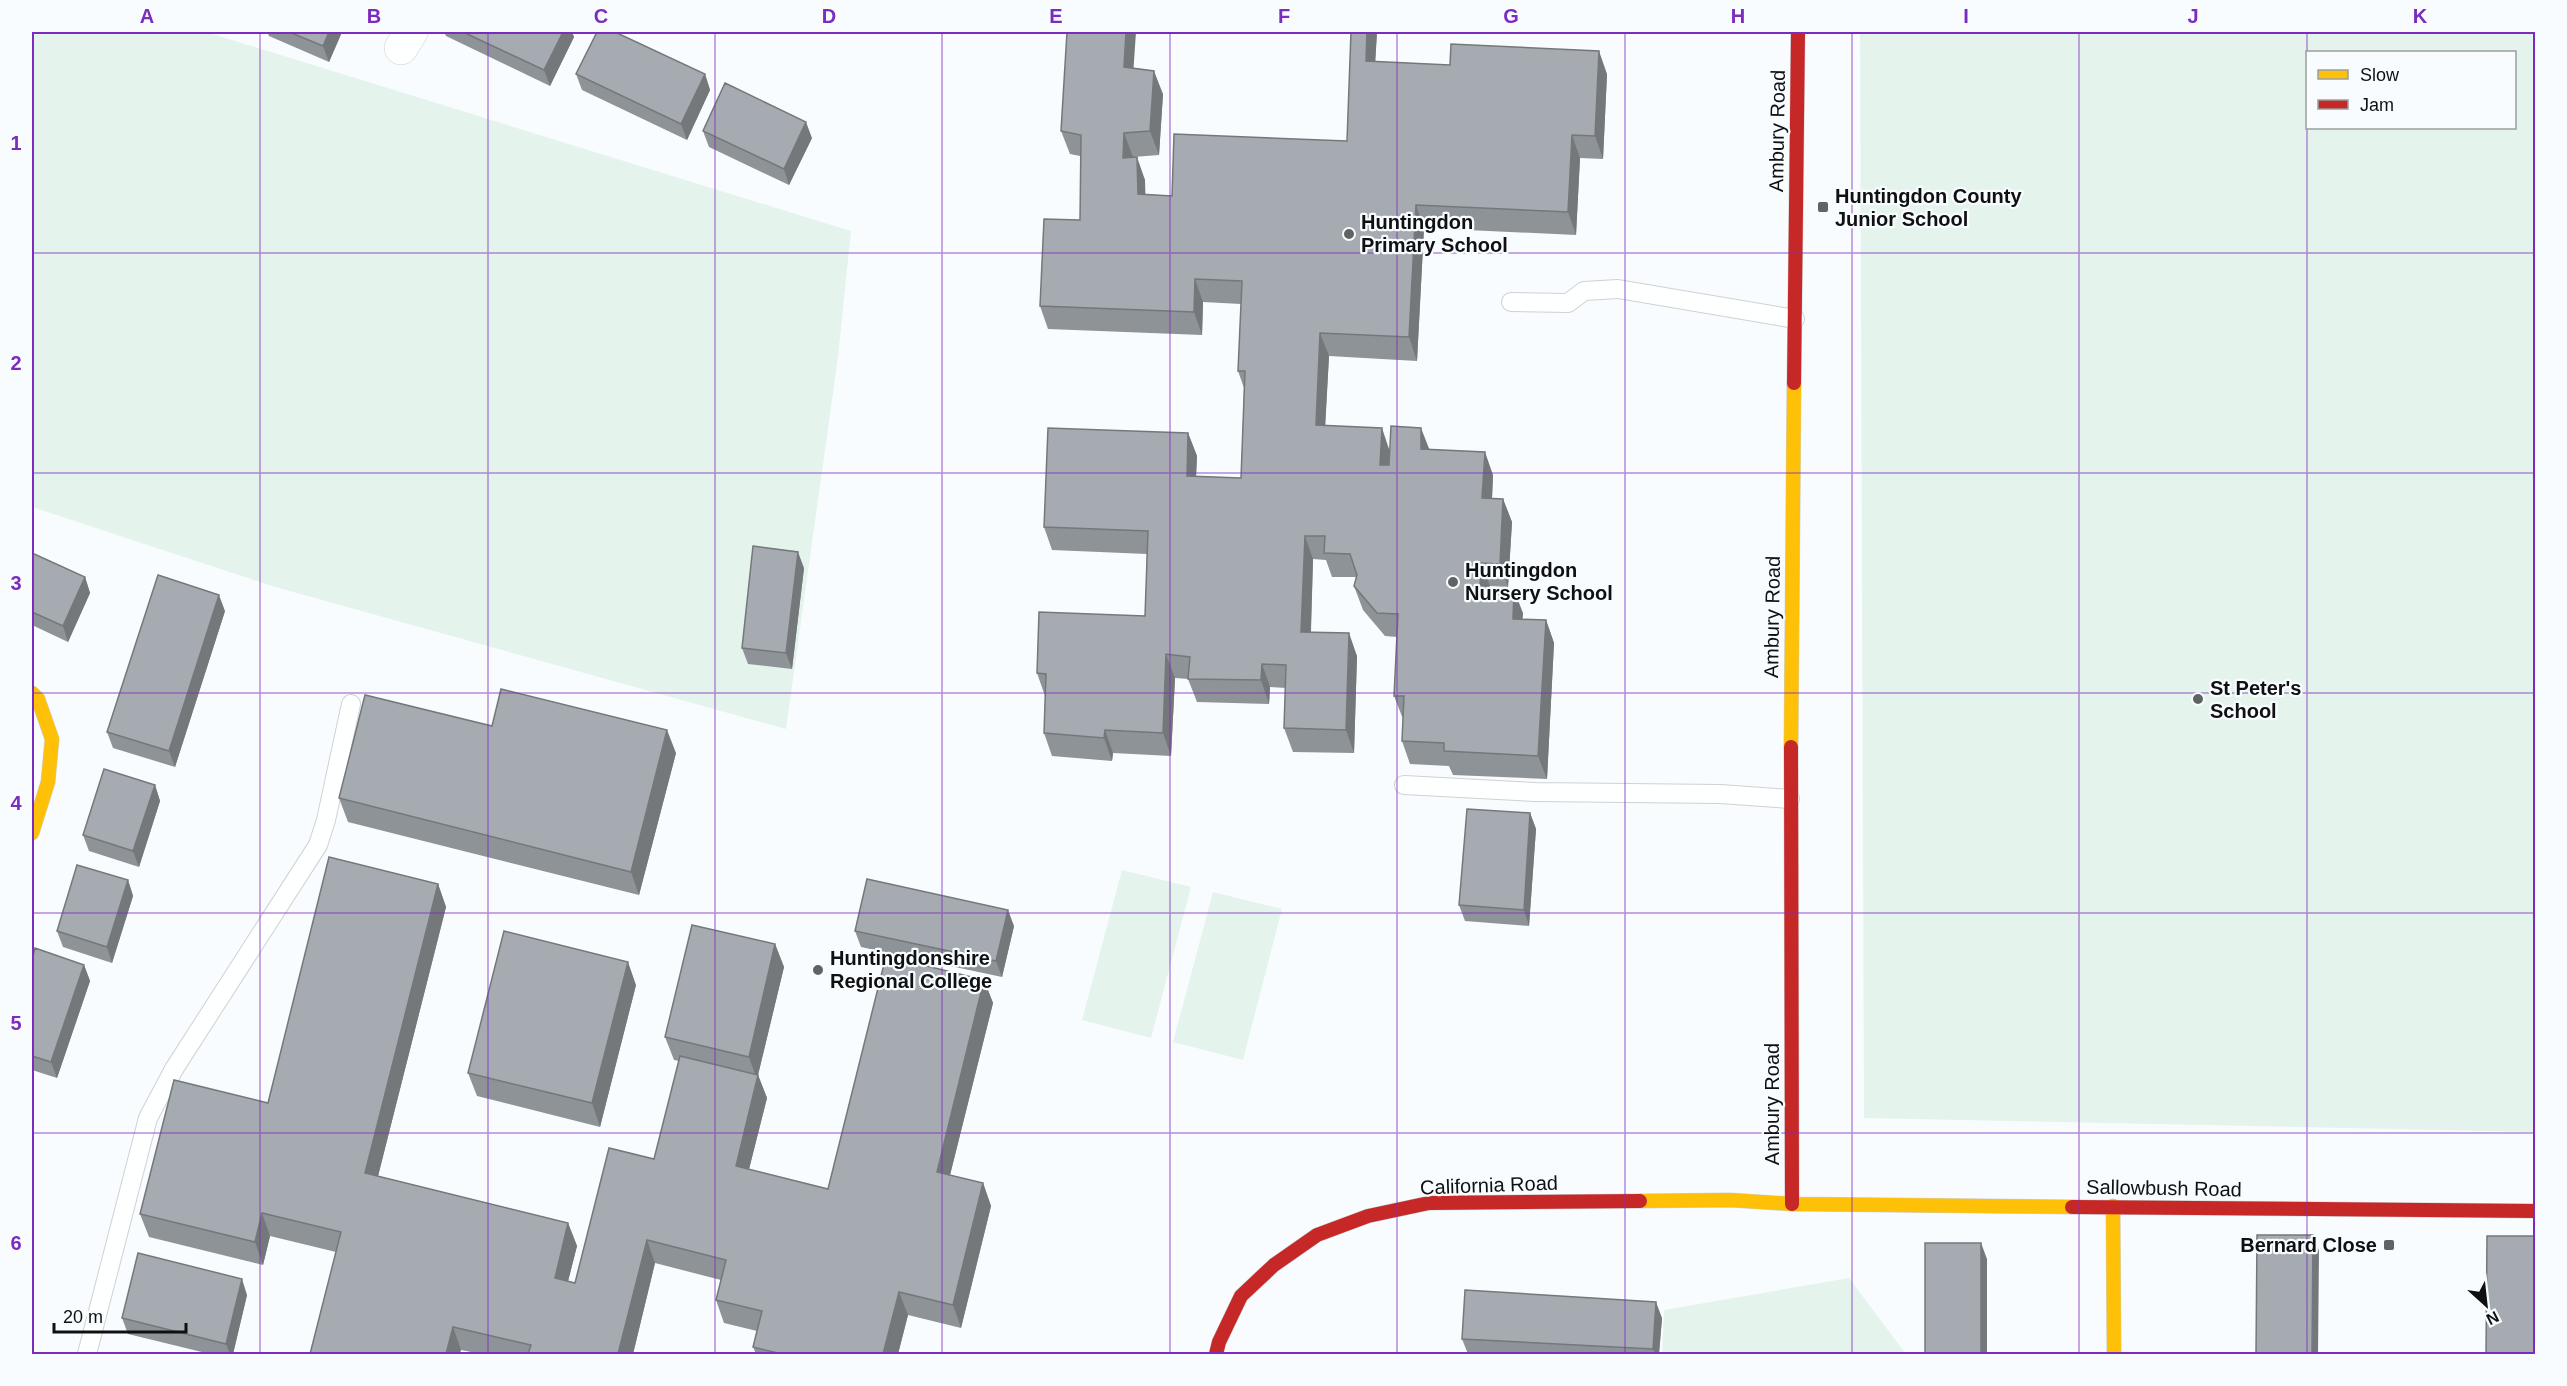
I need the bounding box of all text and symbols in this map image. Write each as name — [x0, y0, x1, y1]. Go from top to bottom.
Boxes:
text: A — [140, 5, 154, 27]
text: B — [367, 5, 381, 27]
text: C — [594, 5, 608, 27]
text: D — [822, 5, 836, 27]
text: E — [1049, 5, 1063, 27]
text: F — [1278, 5, 1290, 27]
text: G — [1503, 5, 1519, 27]
text: H — [1731, 5, 1745, 27]
text: I — [1963, 5, 1969, 27]
text: J — [2187, 5, 2199, 27]
text: K — [2413, 5, 2428, 27]
legend — [2306, 51, 2516, 129]
text: Slow — [2360, 65, 2400, 85]
street label: Ambury Road — [1765, 70, 1789, 192]
text: Jam — [2360, 95, 2394, 115]
text: 1 — [10, 132, 22, 154]
place label: Huntingdon County Junior School — [1835, 185, 2022, 230]
marker: Huntingdon County Junior School — [1816, 200, 1830, 214]
place label: Huntingdon Primary School — [1361, 211, 1508, 256]
marker: Huntingdon Primary School — [1342, 227, 1356, 241]
text: 2 — [10, 352, 22, 374]
street label: Ambury Road — [1760, 556, 1784, 678]
place label: Huntingdon Nursery School — [1465, 559, 1613, 604]
text: 3 — [10, 572, 22, 594]
marker: Huntingdon Nursery School — [1446, 575, 1460, 589]
place label: St Peter's School — [2210, 677, 2301, 722]
marker: St Peter's School — [2191, 692, 2205, 706]
text: 4 — [10, 792, 22, 814]
place label: Huntingdonshire Regional College — [830, 947, 992, 992]
marker: Huntingdonshire Regional College — [811, 963, 825, 977]
text: 5 — [10, 1012, 22, 1034]
street label: Ambury Road — [1761, 1043, 1783, 1165]
street label: California Road — [1420, 1172, 1558, 1198]
street label: Sallowbush Road — [2086, 1176, 2242, 1200]
text: 6 — [10, 1232, 22, 1254]
place label: Bernard Close — [2240, 1234, 2377, 1256]
marker: Bernard Close — [2382, 1238, 2396, 1252]
north arrow — [2456, 1275, 2516, 1335]
scale bar — [54, 1296, 186, 1334]
text: 20 m — [63, 1307, 103, 1327]
text: N — [2484, 1308, 2502, 1328]

